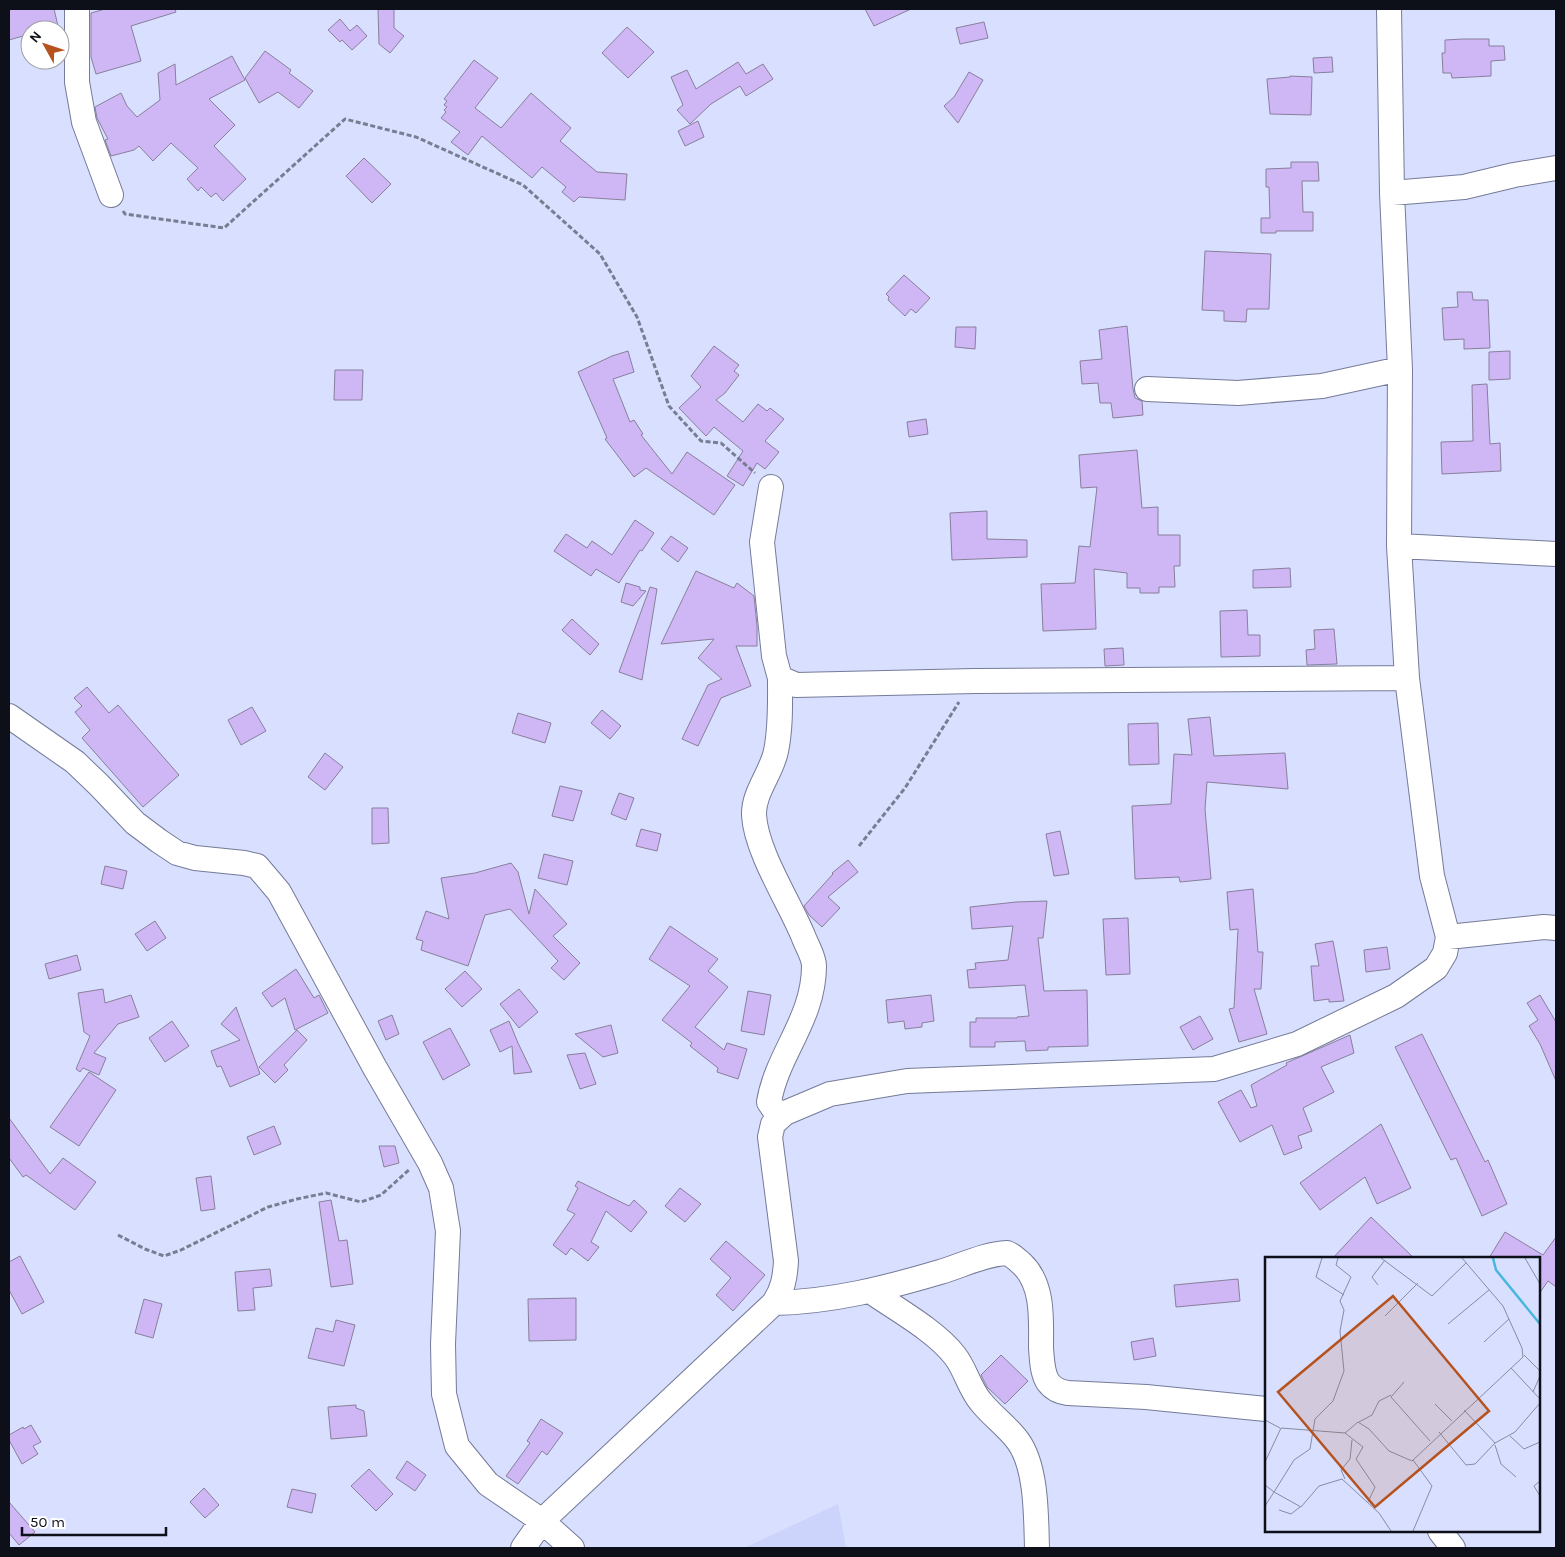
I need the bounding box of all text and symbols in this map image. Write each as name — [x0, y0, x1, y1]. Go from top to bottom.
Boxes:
north arrow — [20, 20, 70, 70]
text: N — [26, 28, 45, 46]
inset map — [1265, 1257, 1540, 1532]
scale bar — [22, 1504, 166, 1536]
text: 50 m — [30, 1513, 65, 1531]

